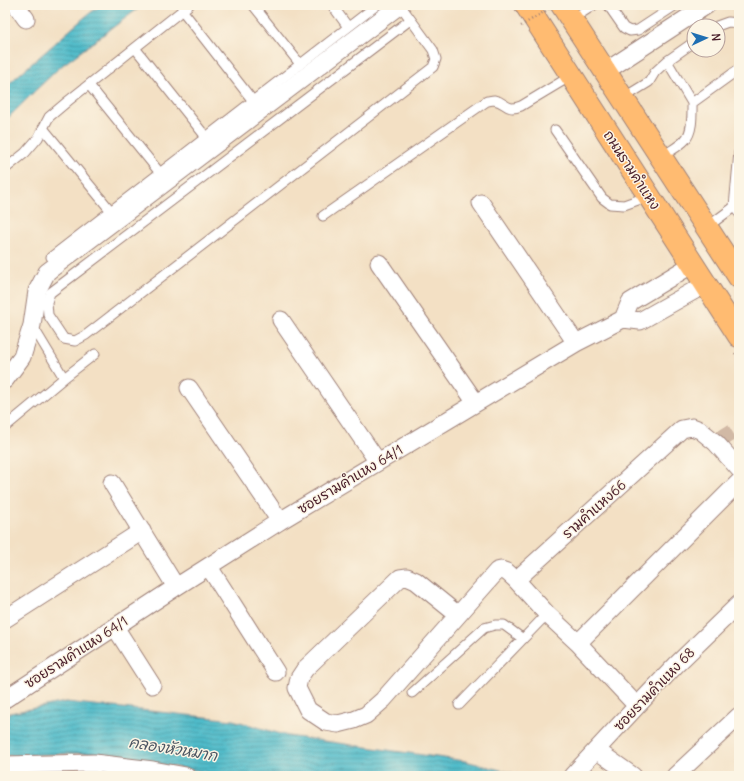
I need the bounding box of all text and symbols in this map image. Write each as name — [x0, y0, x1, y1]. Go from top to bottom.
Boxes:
north arrow — [686, 18, 726, 58]
text: N — [709, 33, 723, 42]
street label: ถนนรามคำแหง — [600, 127, 664, 213]
street label: ซอยรามคำแหง 64/1 — [294, 440, 406, 518]
street label: รามคำแหง66 — [558, 476, 630, 542]
street label: ซอยรามคำแหง 64/1 — [21, 612, 131, 692]
street label: ซอยรามคำแหง 68 — [610, 643, 698, 735]
water label: คลองหัวหมาก — [128, 732, 220, 765]

